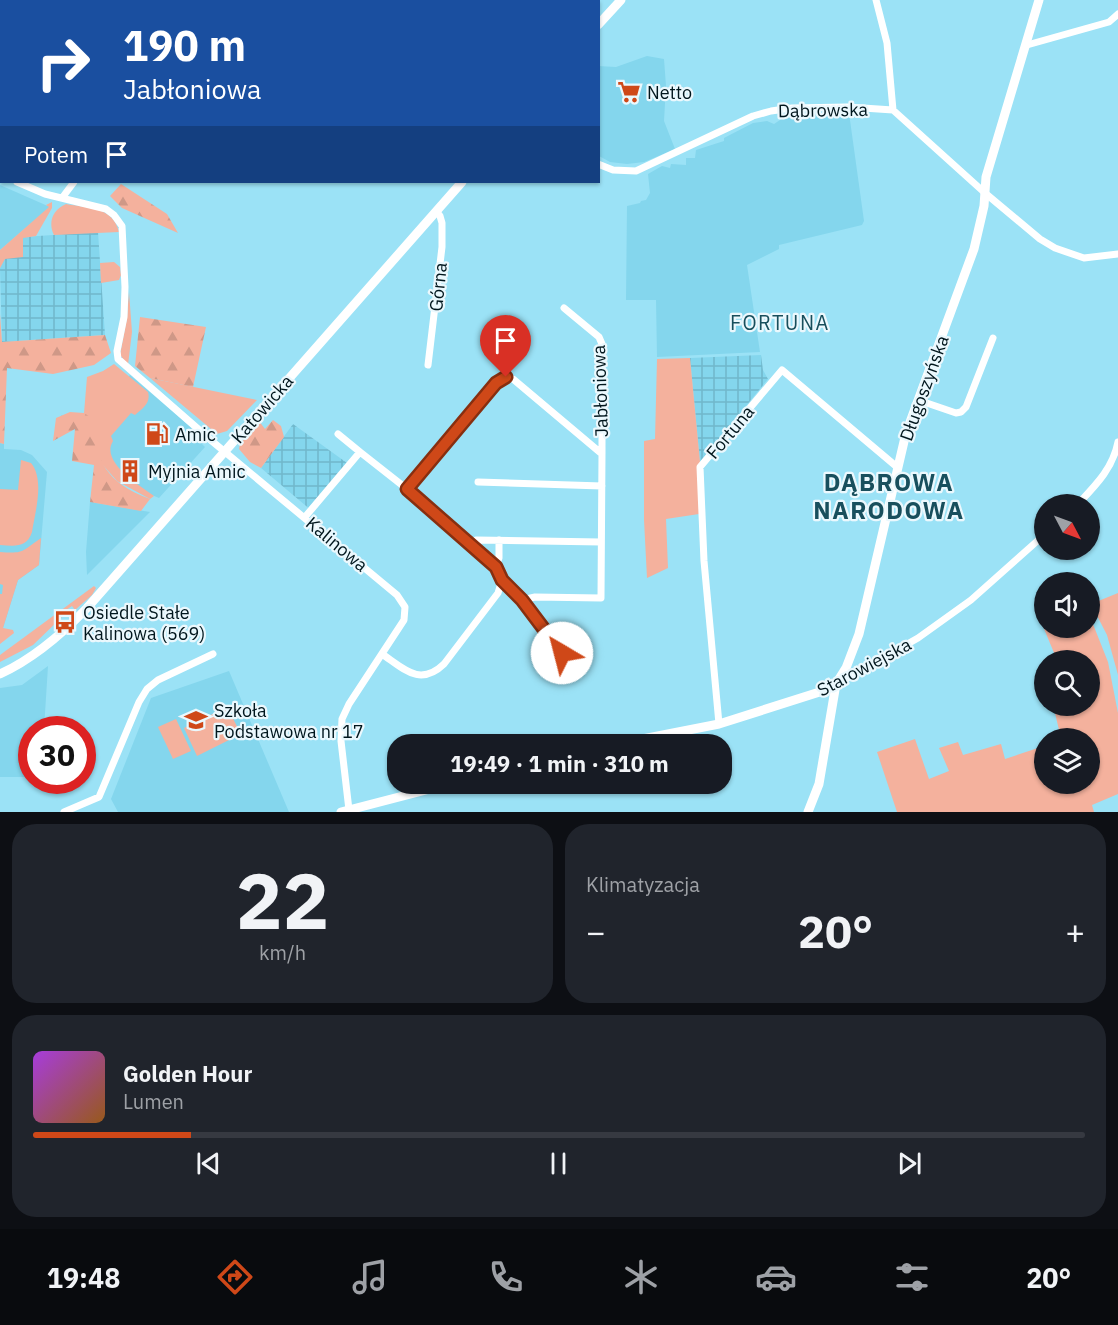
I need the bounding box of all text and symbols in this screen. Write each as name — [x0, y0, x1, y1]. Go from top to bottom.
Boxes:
text: 190 m — [123, 18, 246, 73]
icon: right — [24, 24, 102, 102]
text: Jabłoniowa — [123, 71, 261, 106]
supermarket icon: Netto — [616, 79, 642, 105]
place label: Netto — [647, 81, 692, 104]
street label: Dąbrowska — [778, 98, 869, 122]
icon: arrive — [100, 138, 133, 171]
text: Potem — [24, 140, 88, 169]
street label: Górna — [424, 261, 452, 313]
district label: FORTUNA — [730, 309, 830, 336]
pin — [480, 315, 531, 377]
icon: arrive — [489, 324, 522, 357]
street label: Długoszyńska — [894, 332, 954, 444]
street label: Jabłoniowa — [587, 344, 613, 438]
street label: Katowicka — [226, 370, 298, 448]
street label: Fortuna — [701, 400, 759, 463]
fuel station icon: Amic — [144, 421, 170, 447]
place label: Amic — [175, 423, 216, 446]
building icon: Myjnia Amic — [117, 458, 143, 484]
place label: Myjnia Amic — [148, 460, 246, 483]
district label: DĄBROWA NARODOWA — [813, 466, 965, 526]
north arrow — [1034, 494, 1100, 560]
map controls — [1034, 494, 1100, 794]
street label: Kalinowa — [301, 512, 373, 577]
button: sound — [1034, 572, 1100, 638]
place label: Osiedle Stałe Kalinowa (569) — [83, 601, 205, 645]
bus stop icon: Osiedle Stałe Kalinowa (569) — [52, 609, 78, 635]
position arrow — [530, 621, 594, 685]
street label: Starowiejska — [813, 632, 915, 701]
button: search — [1034, 650, 1100, 716]
place label: Szkoła Podstawowa nr 17 — [214, 699, 364, 743]
school or university icon: Szkoła Podstawowa nr 17 — [183, 707, 209, 733]
speed limit sign: 30 — [18, 716, 96, 794]
button: layers — [1034, 728, 1100, 794]
text: 19:49 · 1 min · 310 m — [450, 749, 669, 778]
text: 22 — [236, 849, 329, 950]
text: Klimatyzacja — [586, 871, 700, 898]
text: 20° — [798, 902, 873, 960]
text: − — [586, 910, 606, 953]
text: + — [1065, 910, 1085, 953]
text: km/h — [259, 939, 306, 966]
text: Golden Hour — [123, 1059, 252, 1088]
text: Lumen — [123, 1088, 184, 1115]
icon: previous — [192, 1147, 225, 1180]
icon: pause — [542, 1147, 575, 1180]
icon: next — [893, 1147, 926, 1180]
icon: directions — [214, 1256, 256, 1298]
icon: music — [349, 1256, 391, 1298]
icon: phone — [485, 1256, 527, 1298]
icon: climate — [620, 1256, 662, 1298]
icon: car — [755, 1256, 797, 1298]
icon: filters — [891, 1256, 933, 1298]
text: 19:48 — [47, 1260, 120, 1295]
text: 20° — [1026, 1260, 1071, 1295]

